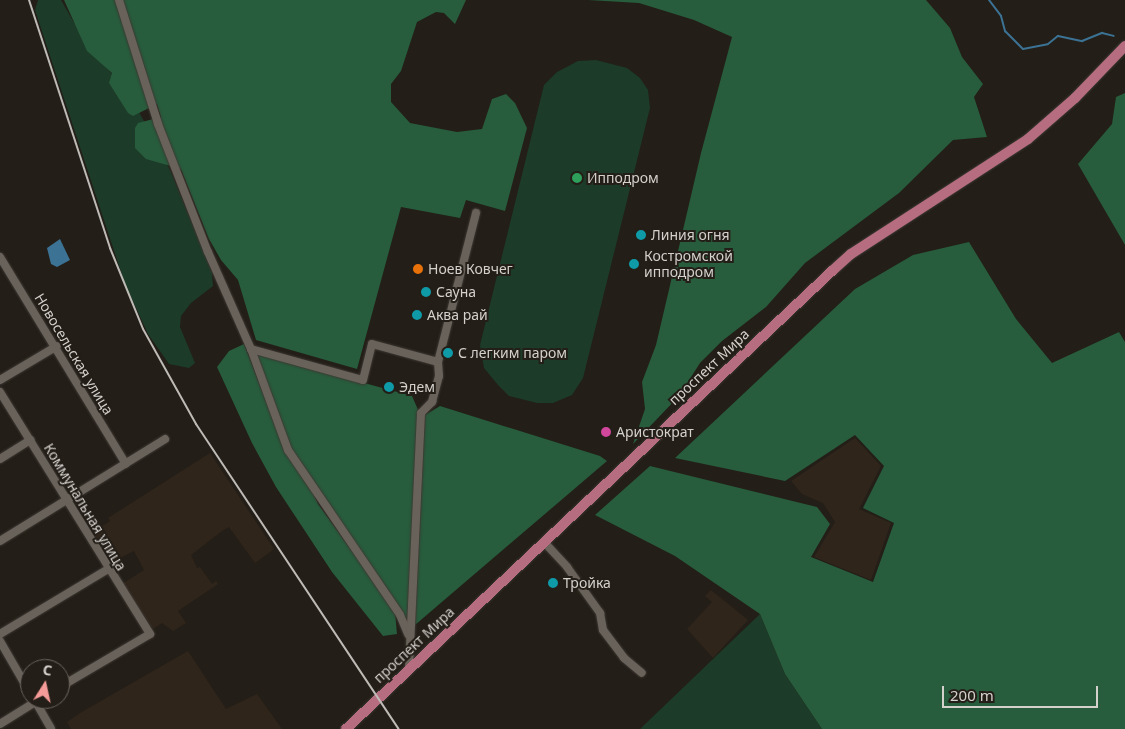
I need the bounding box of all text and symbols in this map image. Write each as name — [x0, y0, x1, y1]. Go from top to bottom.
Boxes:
place label: Ипподром — [587, 170, 659, 186]
marker: Ипподром — [571, 172, 583, 184]
place label: Линия огня — [651, 227, 730, 243]
marker: Линия огня — [635, 229, 647, 241]
place label: Костромской ипподром — [644, 248, 733, 280]
marker: Костромской ипподром — [628, 258, 640, 270]
place label: Ноев Ковчег — [428, 261, 513, 277]
marker: Ноев Ковчег — [412, 263, 424, 275]
place label: Сауна — [436, 284, 476, 300]
marker: Сауна — [420, 286, 432, 298]
street label: Новосельская улица — [31, 290, 117, 418]
place label: Аква рай — [427, 307, 488, 323]
marker: Аква рай — [411, 309, 423, 321]
street label: проспект Мира — [665, 326, 753, 408]
place label: С легким паром — [458, 345, 567, 361]
marker: С легким паром — [442, 347, 454, 359]
place label: Эдем — [399, 379, 435, 395]
marker: Эдем — [383, 381, 395, 393]
place label: Аристократ — [616, 424, 694, 440]
marker: Аристократ — [600, 426, 612, 438]
street label: Коммунальная улица — [40, 440, 130, 574]
place label: Тройка — [563, 575, 611, 591]
marker: Тройка — [547, 577, 559, 589]
street label: проспект Мира — [370, 604, 458, 686]
north arrow — [20, 659, 70, 709]
text: С — [41, 660, 54, 680]
scale bar — [945, 676, 1101, 708]
text: 200 m — [950, 685, 994, 705]

